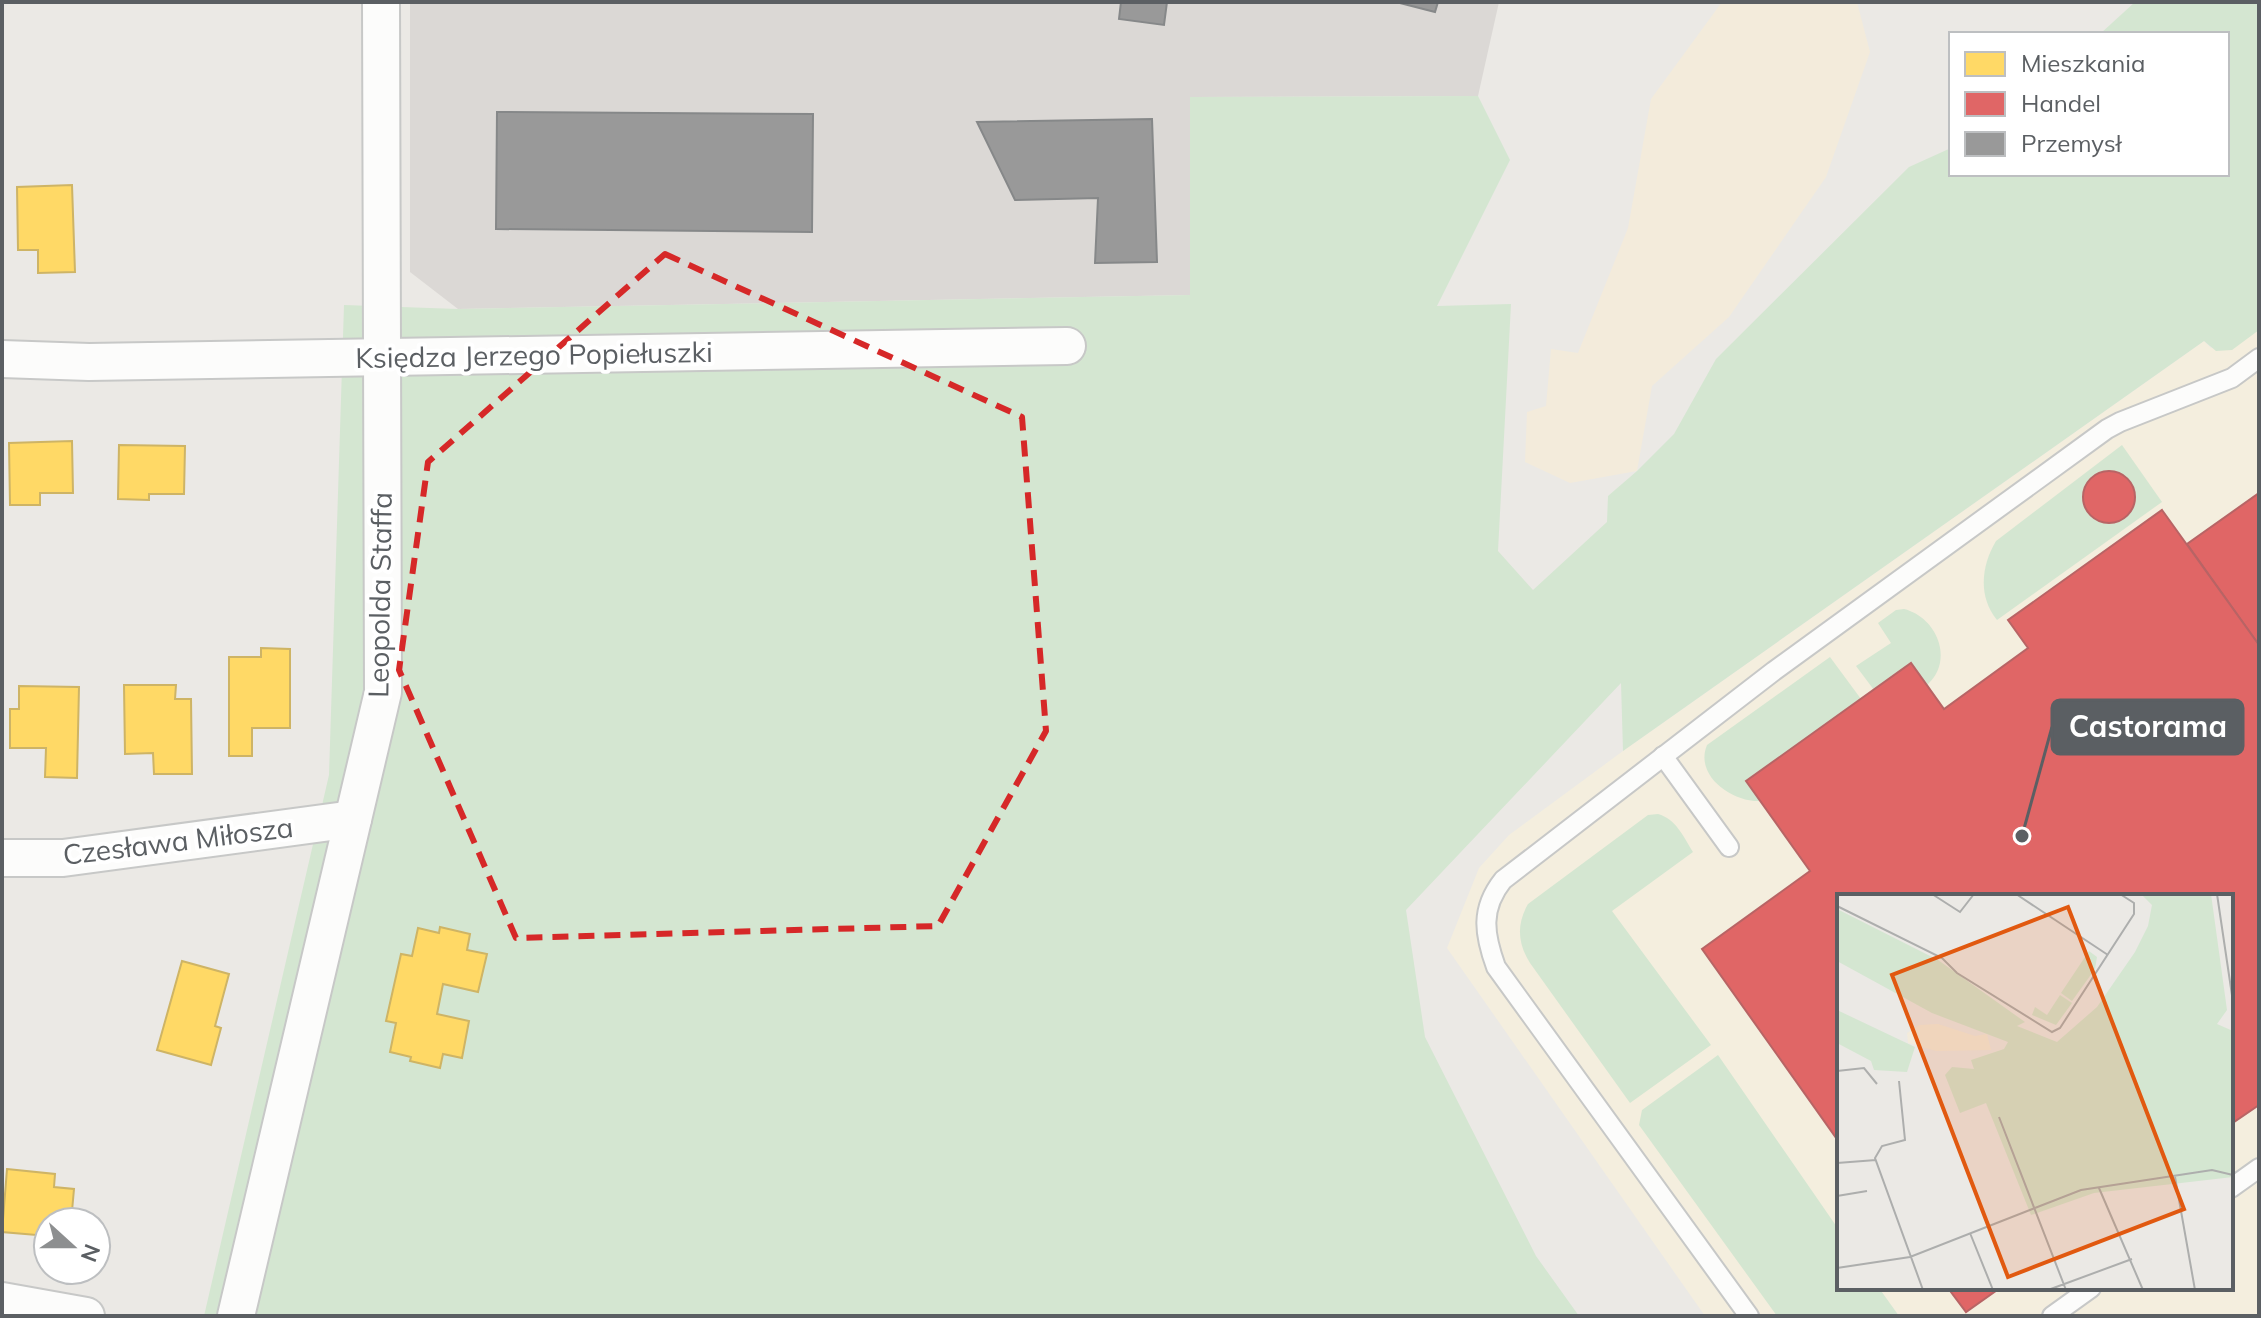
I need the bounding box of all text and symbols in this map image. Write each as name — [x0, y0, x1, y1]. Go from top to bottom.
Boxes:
legend — [1949, 32, 2229, 176]
text: Mieszkania — [2021, 48, 2145, 78]
text: Handel — [2021, 88, 2101, 118]
text: Przemysł — [2021, 128, 2123, 158]
street label: Księdza Jerzego Popiełuszki — [355, 334, 713, 375]
street label: Leopolda Staffa — [360, 492, 399, 698]
callout: Castorama — [2052, 700, 2243, 754]
text: Castorama — [2069, 707, 2227, 745]
street label: Czesława Miłosza — [61, 809, 295, 872]
inset map — [1837, 894, 2233, 1290]
north arrow — [32, 1206, 112, 1286]
text: N — [75, 1240, 107, 1266]

